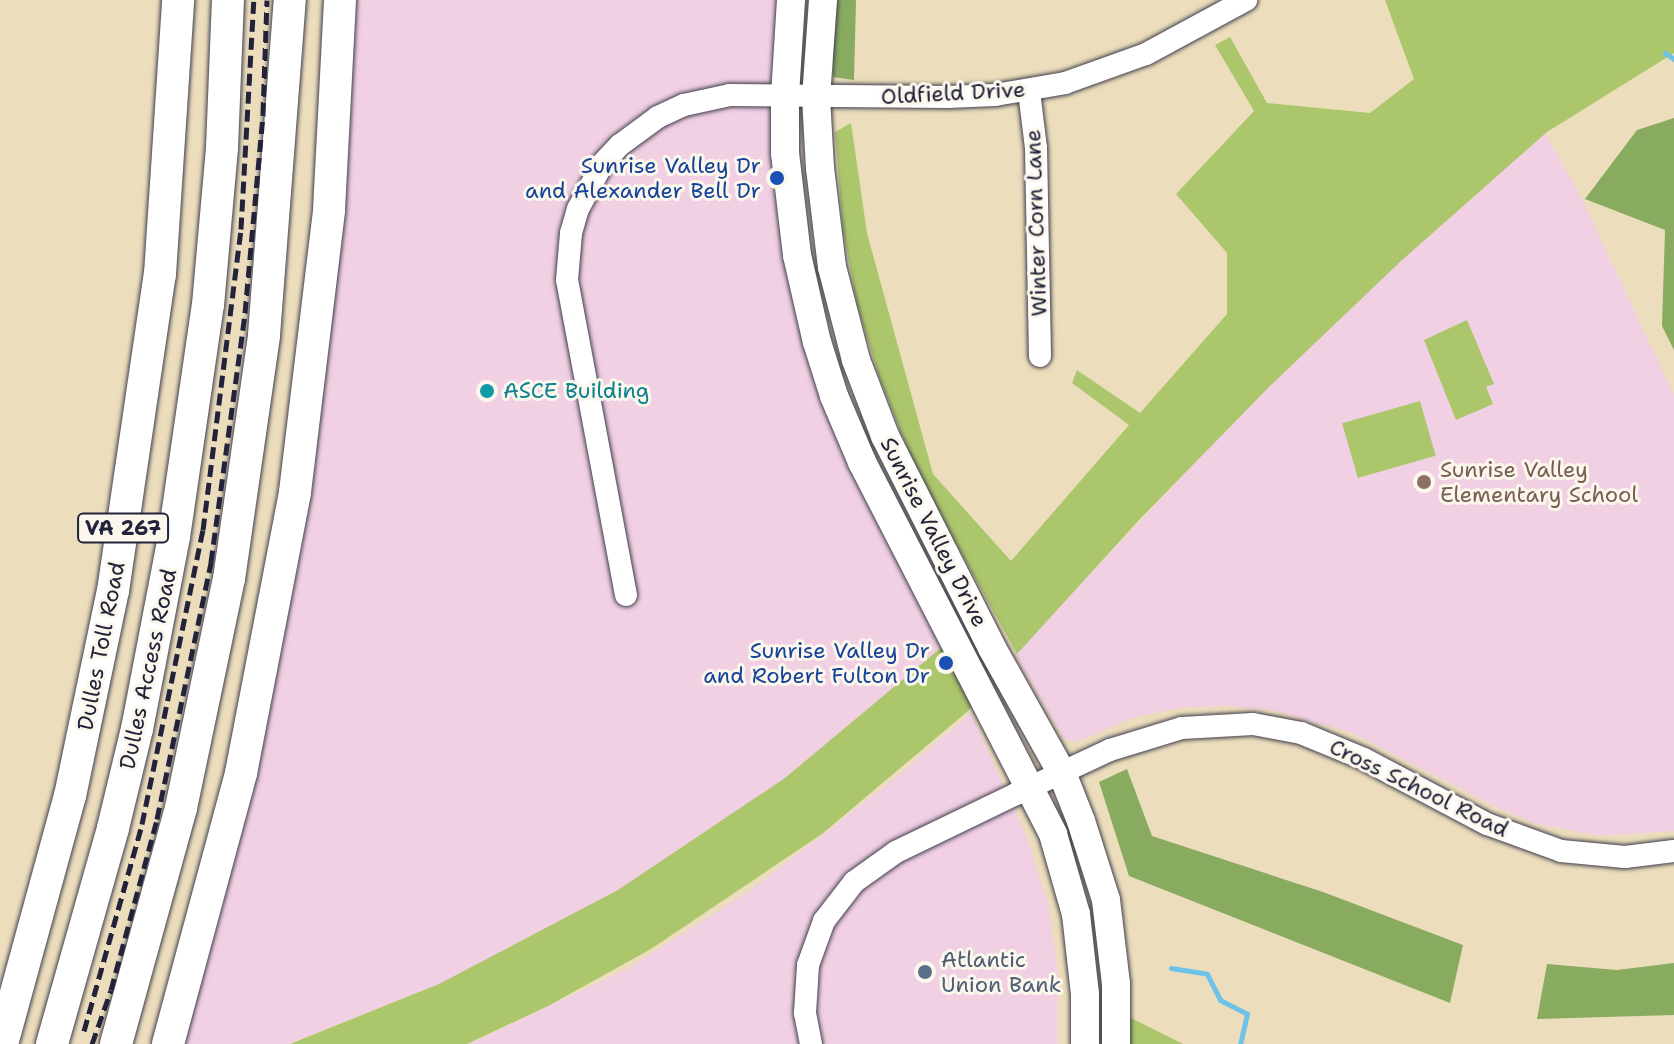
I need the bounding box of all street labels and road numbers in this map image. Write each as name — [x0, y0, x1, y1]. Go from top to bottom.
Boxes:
street label: Oldfield Drive — [880, 76, 1026, 110]
street label: Winter Corn Lane — [1020, 129, 1052, 317]
street label: Sunrise Valley Drive — [875, 433, 993, 631]
road number: VA 267 — [77, 512, 169, 544]
street label: Dulles Toll Road — [72, 559, 130, 733]
street label: Dulles Access Road — [114, 566, 182, 772]
street label: Cross School Road — [1325, 733, 1513, 843]

